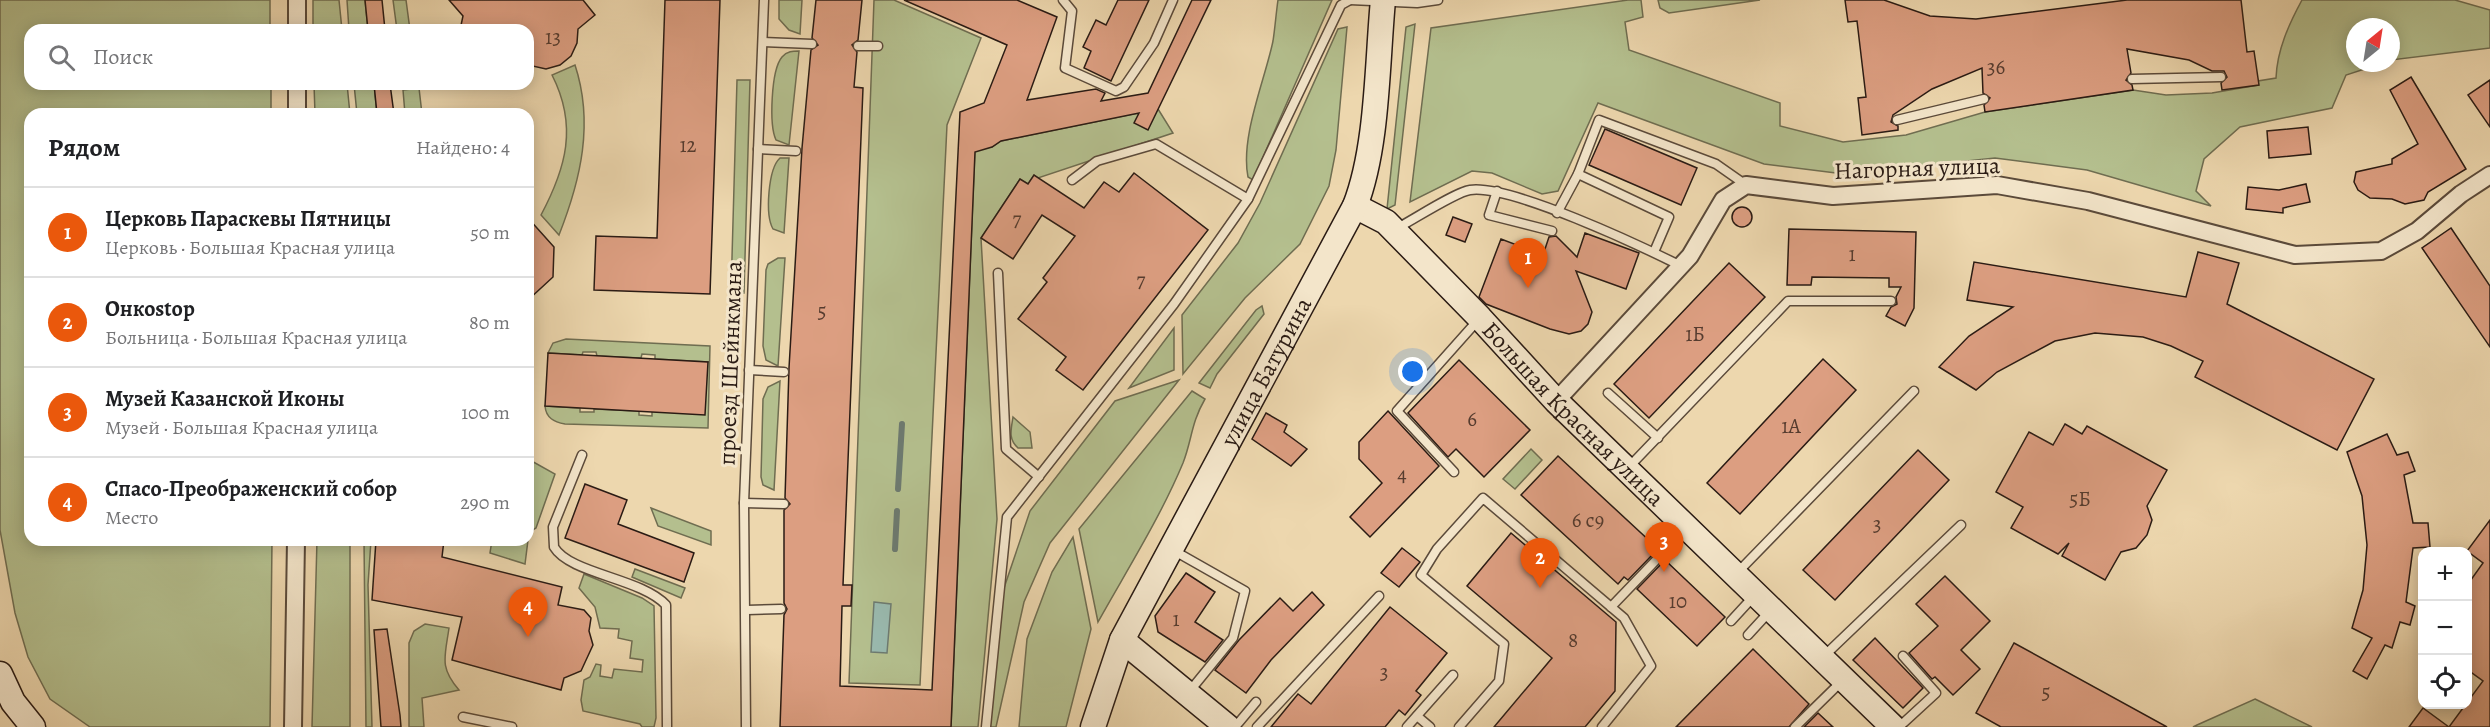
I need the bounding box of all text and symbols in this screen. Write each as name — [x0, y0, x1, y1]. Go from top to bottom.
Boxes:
north arrow — [2346, 18, 2400, 72]
house number: 13 — [545, 23, 561, 51]
search box — [24, 24, 534, 90]
icon: search — [45, 41, 78, 74]
text: Поиск — [93, 42, 153, 72]
house number: 36 — [1987, 53, 2006, 81]
text: Рядом — [48, 130, 120, 165]
house number: 12 — [679, 131, 697, 159]
text: Найдено: 4 — [416, 134, 510, 161]
street label: Нагорная улица — [1833, 149, 2001, 187]
text: Церковь Параскевы Пятницы — [105, 204, 391, 234]
house number: 7 — [1013, 205, 1022, 233]
text: 1 — [64, 219, 71, 246]
text: 50 m — [470, 219, 510, 246]
text: Церковь · Большая Красная улица — [105, 234, 395, 261]
pin: 1 — [1508, 238, 1547, 288]
house number: 1 — [1848, 240, 1856, 268]
street label: проезд Шейнкмана — [710, 260, 750, 466]
house number: 7 — [1137, 266, 1146, 294]
street label: улица Батурина — [1212, 292, 1319, 453]
text: Онкоstop — [105, 294, 195, 324]
house number: 5 — [817, 297, 827, 325]
text: 2 — [63, 309, 72, 336]
text: 80 m — [469, 309, 510, 336]
street label: Большая Красная улица — [1475, 315, 1671, 513]
house number: 1Б — [1685, 320, 1705, 348]
text: Больница · Большая Красная улица — [105, 324, 408, 351]
your location — [1398, 357, 1427, 386]
text: Музей Казанской Иконы — [105, 384, 345, 414]
text: 3 — [63, 399, 72, 426]
text: 100 m — [461, 399, 510, 426]
house number: 6 — [1467, 405, 1477, 433]
house number: 1А — [1781, 412, 1801, 440]
text: Музей · Большая Красная улица — [105, 414, 378, 441]
house number: 4 — [1397, 460, 1407, 488]
text: Спасо-Преображенский собор — [105, 474, 397, 504]
house number: 5Б — [2069, 485, 2091, 513]
text: 4 — [63, 489, 72, 516]
text: 290 m — [460, 489, 510, 516]
text: Место — [105, 504, 158, 531]
house number: 6 с9 — [1572, 506, 1604, 534]
house number: 3 — [1873, 510, 1881, 538]
pin: 3 — [1644, 522, 1684, 572]
pin: 2 — [1520, 538, 1560, 588]
map controls — [2418, 547, 2472, 709]
button: + — [2418, 547, 2472, 601]
house number: 10 — [1669, 587, 1687, 615]
pin: 4 — [508, 588, 548, 637]
button: − — [2418, 601, 2472, 655]
house number: 1 — [1172, 605, 1180, 633]
house number: 8 — [1568, 626, 1578, 654]
button: locate — [2418, 655, 2472, 709]
house number: 3 — [1380, 658, 1388, 686]
house number: 5 — [2041, 678, 2051, 706]

